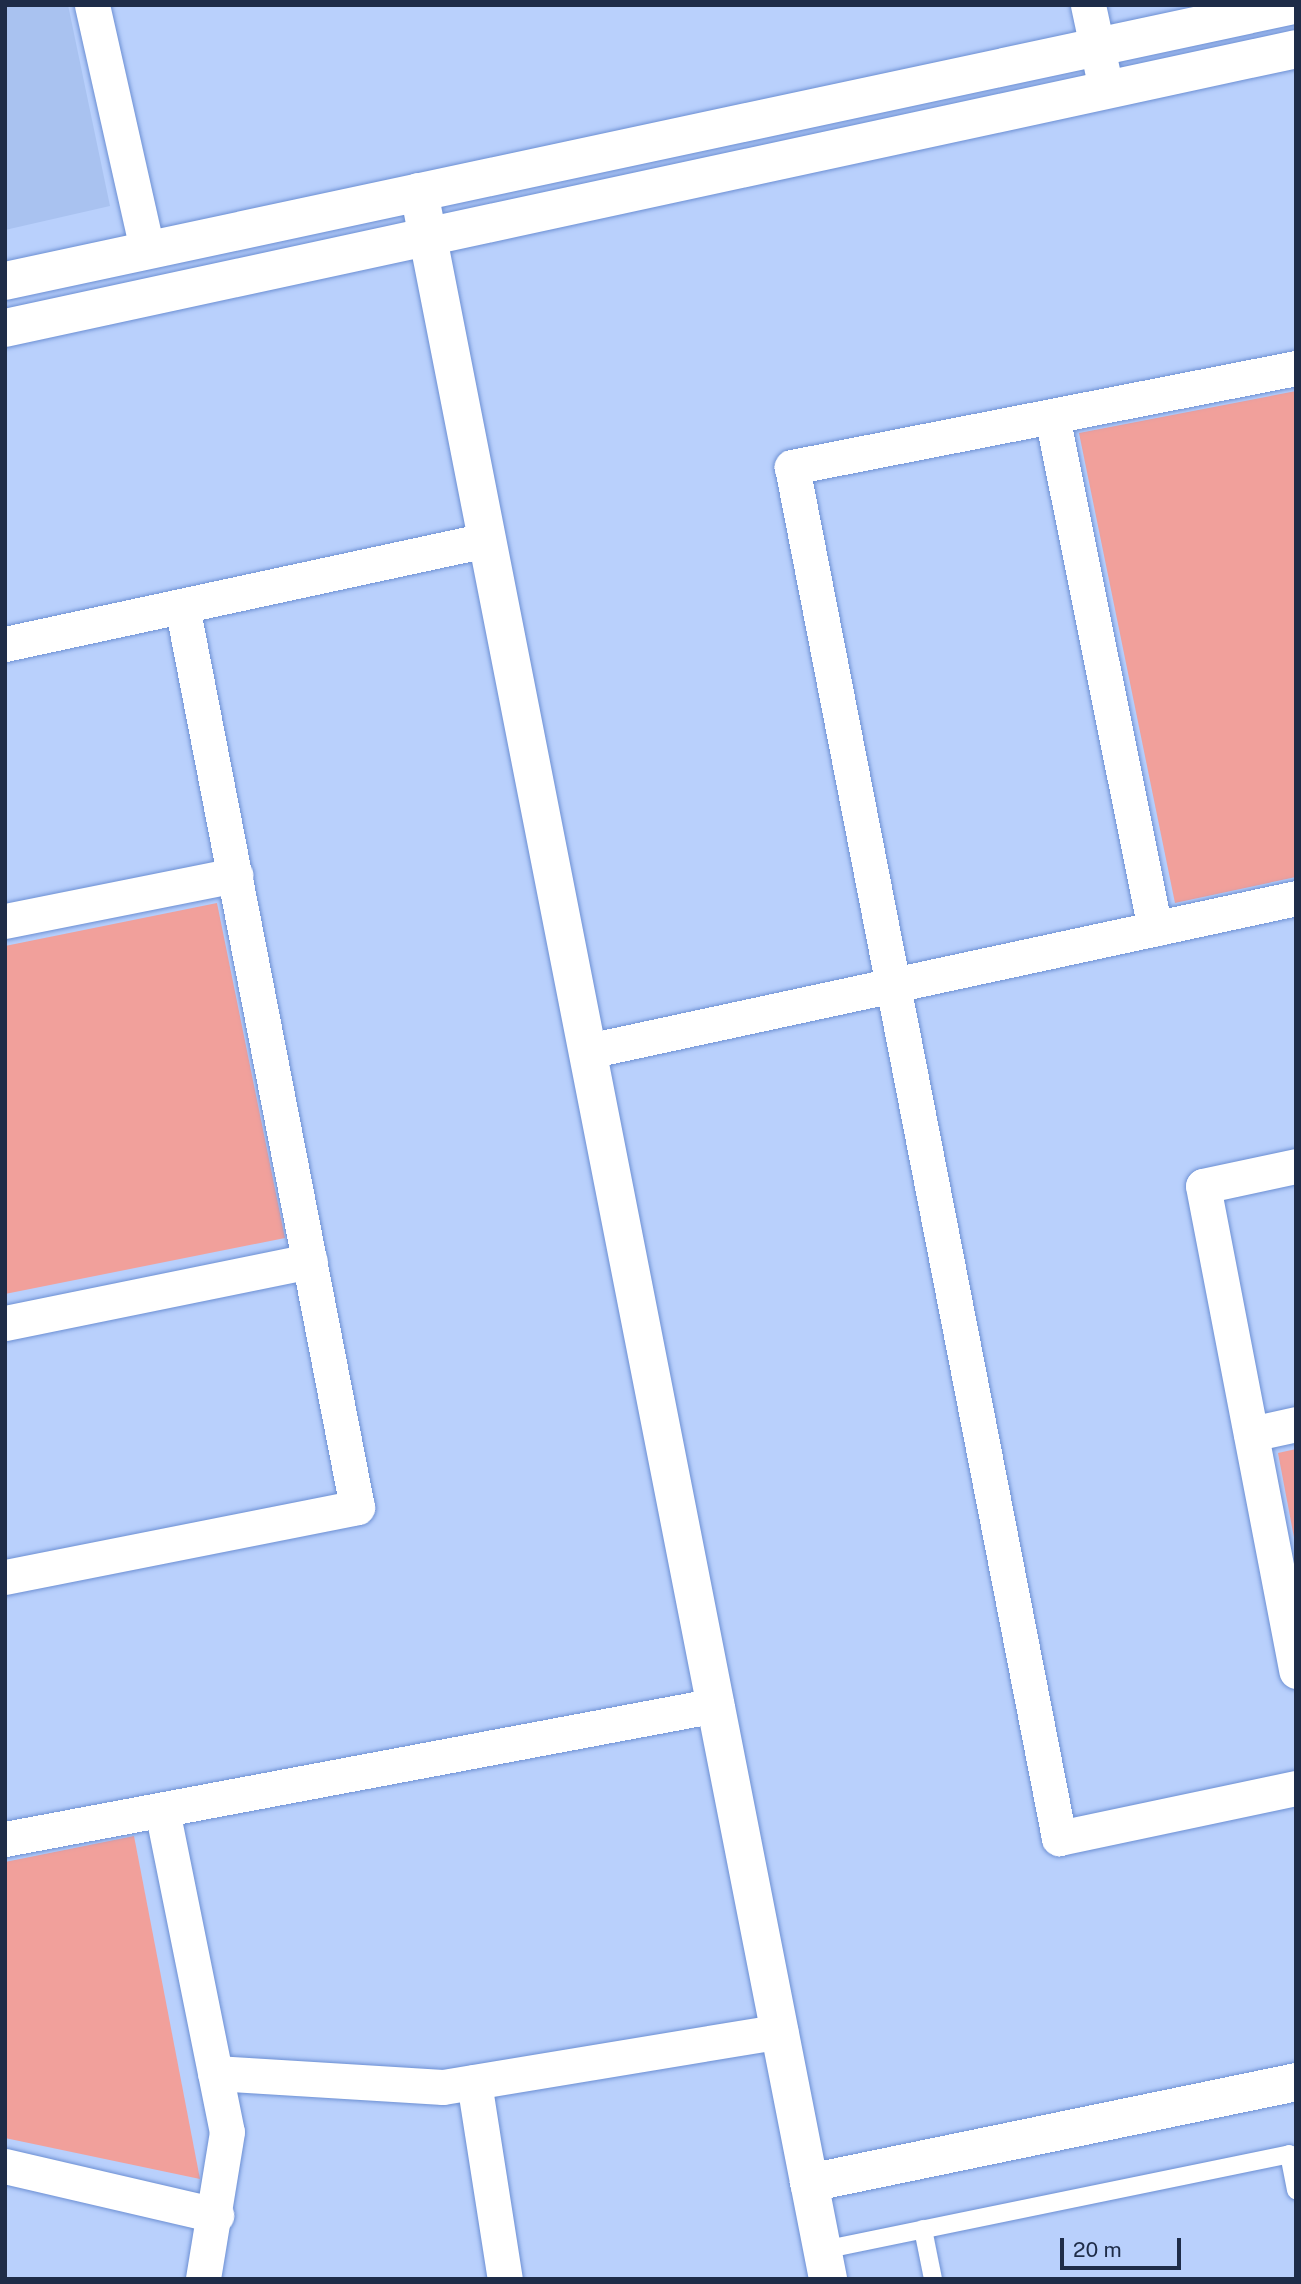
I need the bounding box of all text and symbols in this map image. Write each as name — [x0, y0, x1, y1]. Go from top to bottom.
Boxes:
scale bar — [1063, 2224, 1184, 2268]
text: 20 m — [1073, 2237, 1122, 2262]

